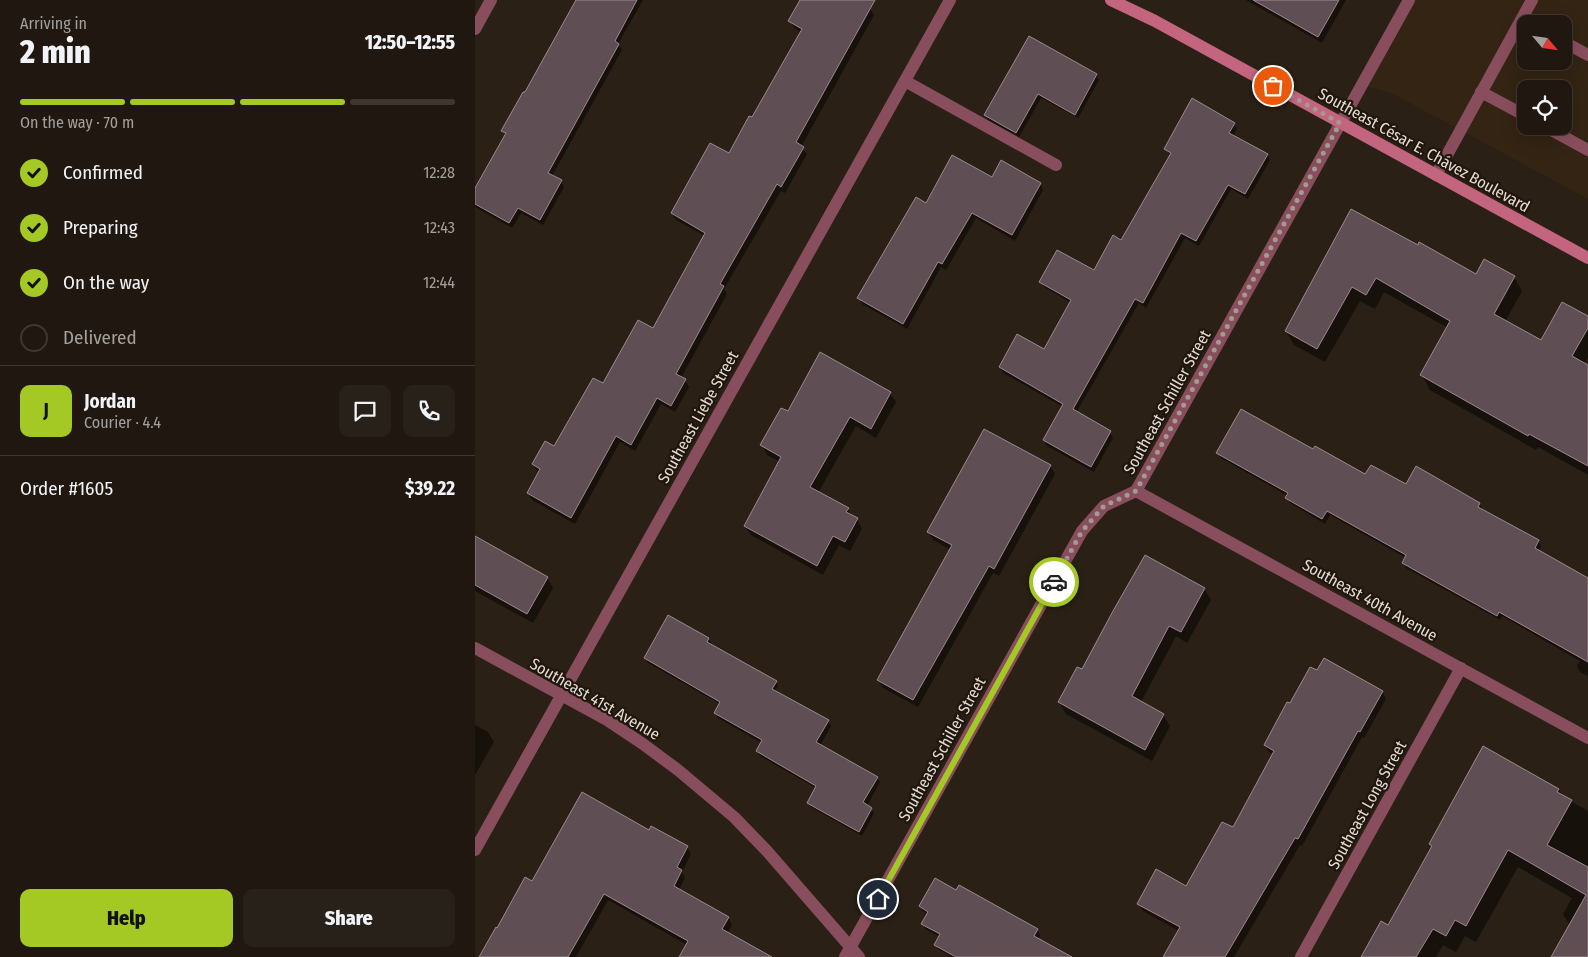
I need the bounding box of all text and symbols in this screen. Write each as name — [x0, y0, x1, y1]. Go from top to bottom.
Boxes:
text: Arriving in — [20, 14, 87, 33]
north arrow — [1517, 15, 1573, 70]
map controls — [1517, 15, 1572, 135]
text: 12:50–12:55 — [365, 31, 455, 54]
text: 2 min — [20, 33, 91, 71]
pin — [1252, 65, 1294, 107]
icon: bag — [1259, 72, 1287, 100]
button: locate — [1517, 80, 1572, 135]
street label: Southeast César E. Chávez Boulevard — [1315, 84, 1533, 216]
text: On the way · 70 m — [20, 113, 134, 132]
icon: check — [20, 159, 48, 187]
text: Confirmed — [63, 161, 143, 184]
text: 12:28 — [423, 163, 455, 182]
icon: check — [20, 214, 48, 242]
text: Preparing — [63, 216, 138, 239]
text: 12:43 — [424, 218, 455, 237]
icon: check — [20, 269, 48, 297]
text: On the way — [63, 271, 149, 294]
text: 12:44 — [423, 273, 455, 292]
text: Delivered — [63, 326, 137, 349]
street label: Southeast Schiller Street — [1119, 326, 1215, 477]
street label: Southeast Liebe Street — [654, 347, 743, 486]
button: chat — [339, 385, 391, 437]
button: phone — [403, 385, 455, 437]
text: Jordan — [84, 390, 136, 413]
text: J — [43, 399, 49, 422]
text: Courier · 4.4 — [84, 413, 161, 432]
text: Order #1605 — [20, 477, 113, 500]
text: $39.22 — [405, 477, 455, 500]
street label: Southeast 40th Avenue — [1299, 555, 1441, 645]
courier — [1029, 557, 1079, 607]
icon: car — [1040, 568, 1068, 596]
street label: Southeast 41st Avenue — [527, 654, 663, 744]
street label: Southeast Schiller Street — [894, 673, 990, 824]
street label: Southeast Long Street — [1324, 737, 1411, 873]
pin — [857, 878, 899, 920]
icon: home — [864, 885, 892, 913]
button: Help — [20, 889, 233, 947]
button: Share — [243, 889, 455, 947]

